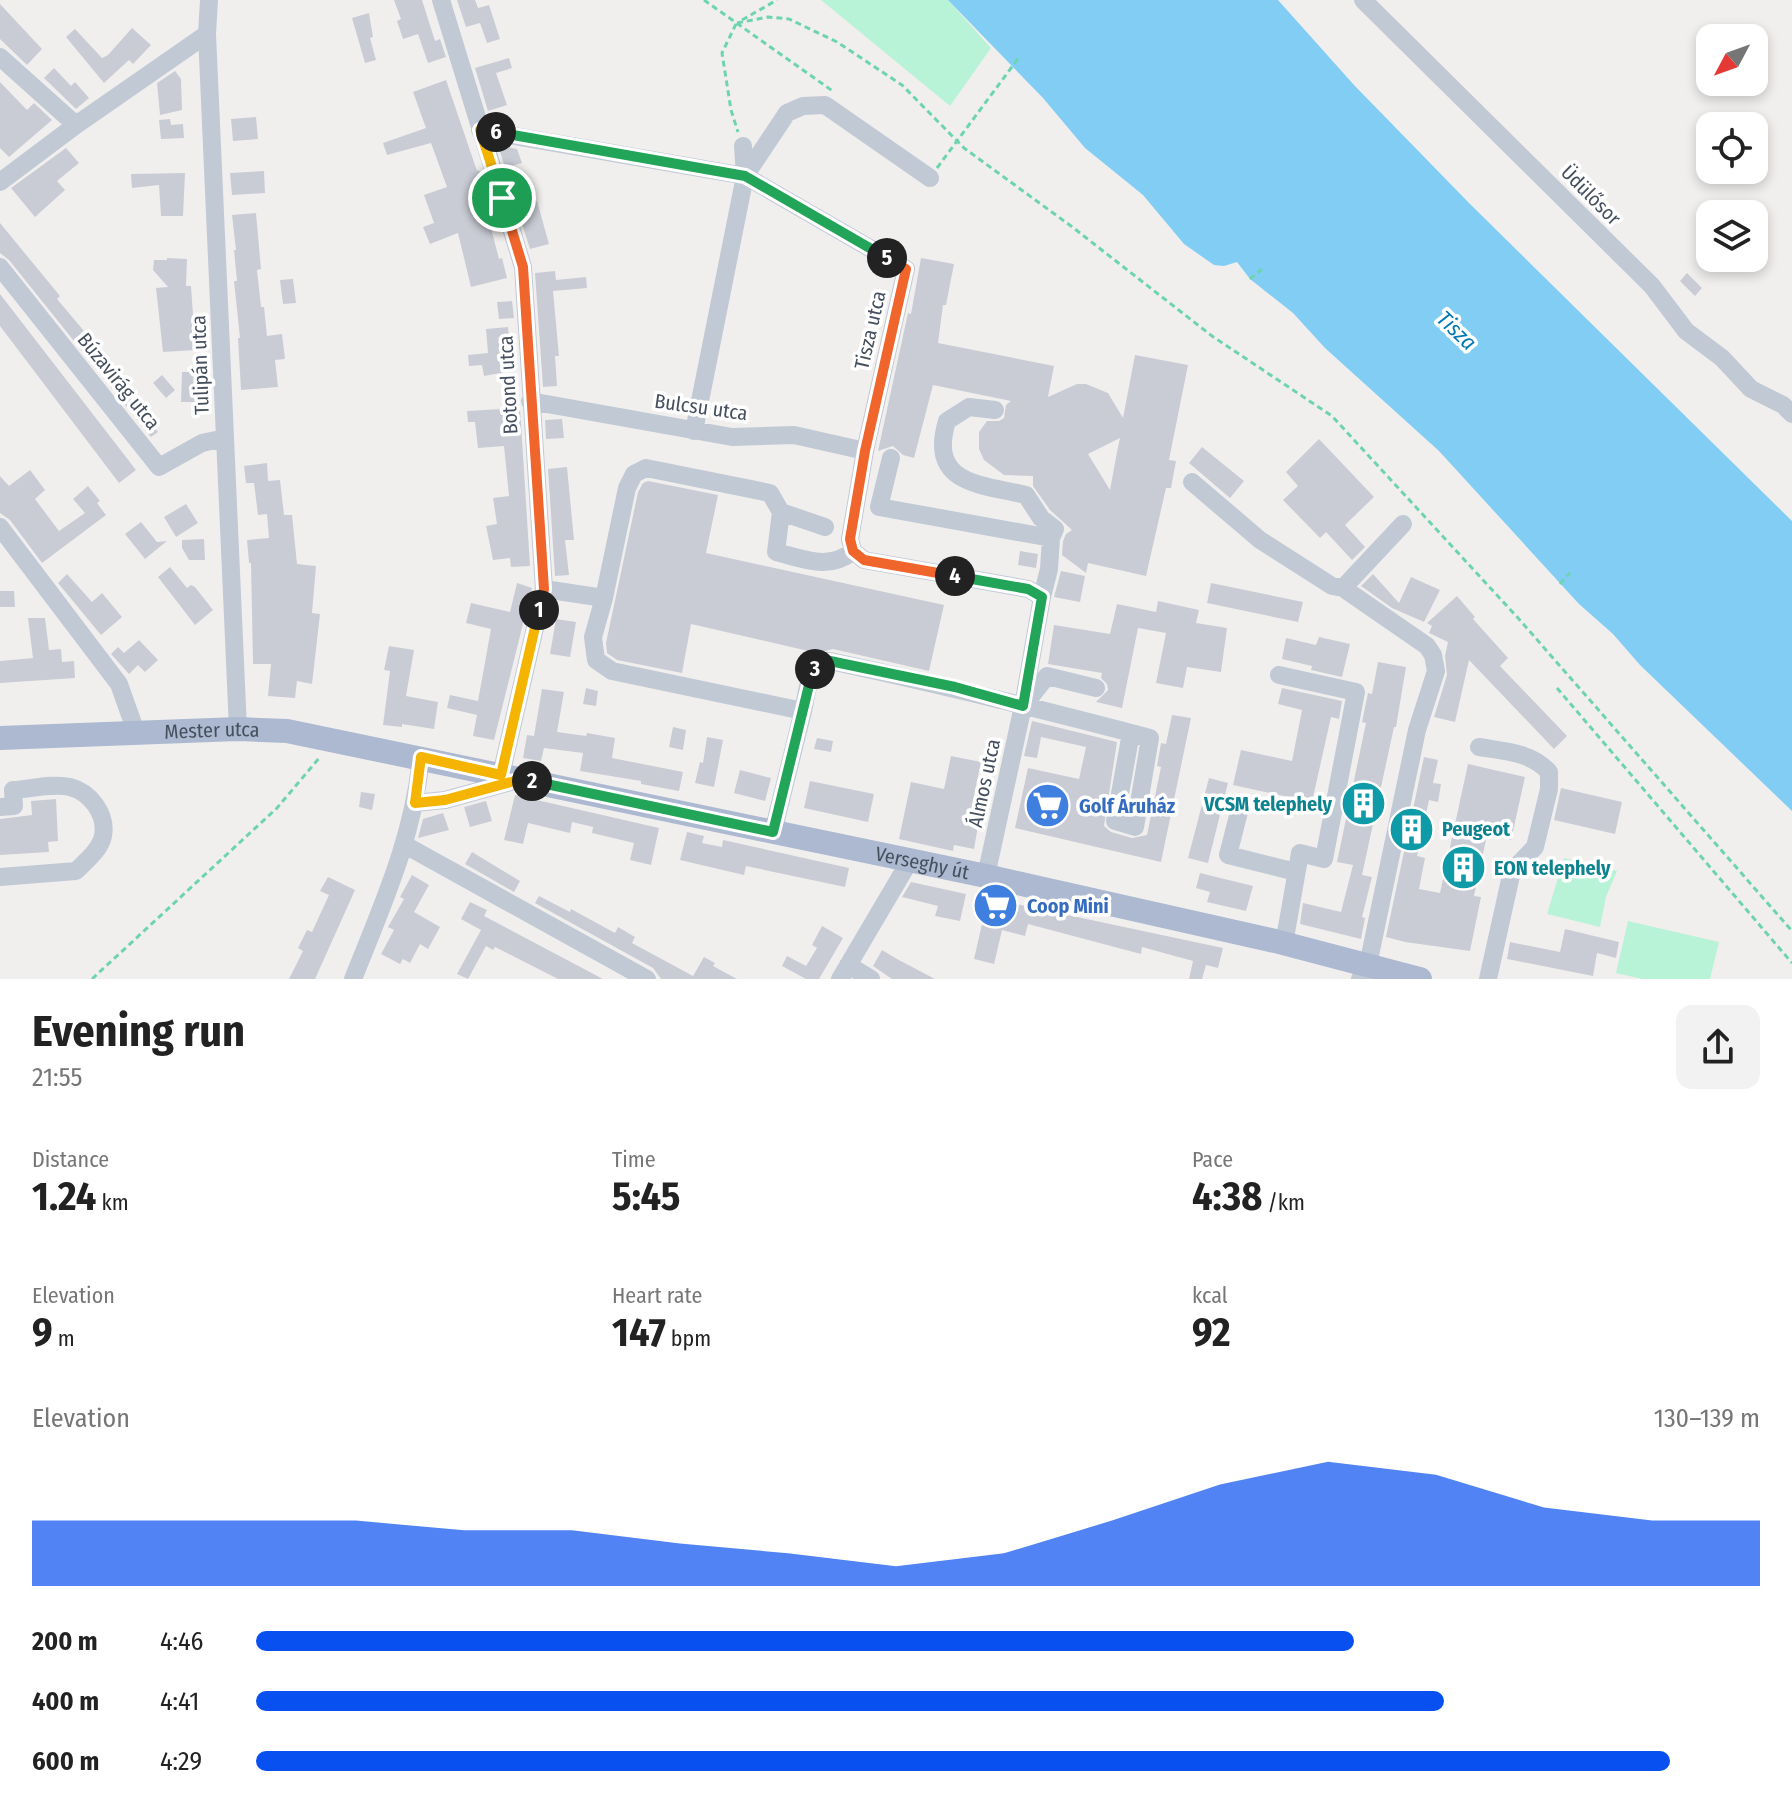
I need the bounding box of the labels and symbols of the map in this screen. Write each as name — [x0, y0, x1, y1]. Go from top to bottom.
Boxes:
north arrow — [1696, 24, 1768, 96]
pin: 6 — [476, 112, 516, 152]
street label: Üdülősor — [1556, 160, 1626, 230]
pin — [468, 164, 536, 232]
pin: 5 — [867, 238, 907, 278]
street label: Tisza utca — [849, 288, 891, 372]
water label: Tisza — [1431, 305, 1482, 356]
street label: Tulipán utca — [186, 315, 214, 415]
street label: Búzavirág utca — [73, 328, 165, 434]
street label: Botond utca — [493, 335, 523, 435]
street label: Bulcsu utca — [653, 389, 749, 425]
pin: 4 — [935, 556, 975, 596]
pin: 1 — [519, 590, 559, 630]
pin: 3 — [795, 649, 835, 689]
street label: Mester utca — [164, 717, 260, 744]
street label: Álmos utca — [963, 737, 1005, 829]
pin: 2 — [512, 761, 552, 801]
building icon: VCSM telephely — [1339, 780, 1387, 828]
supermarket icon: Golf Áruház — [1024, 782, 1072, 830]
place label: VCSM telephely — [1203, 792, 1332, 816]
place label: Golf Áruház — [1079, 793, 1176, 818]
building icon: Peugeot — [1387, 805, 1435, 853]
place label: Peugeot — [1442, 817, 1511, 841]
street label: Verseghy út — [873, 841, 972, 884]
building icon: EON telephely — [1439, 844, 1487, 892]
place label: EON telephely — [1494, 856, 1611, 880]
supermarket icon: Coop Mini — [972, 882, 1020, 930]
place label: Coop Mini — [1027, 894, 1109, 918]

